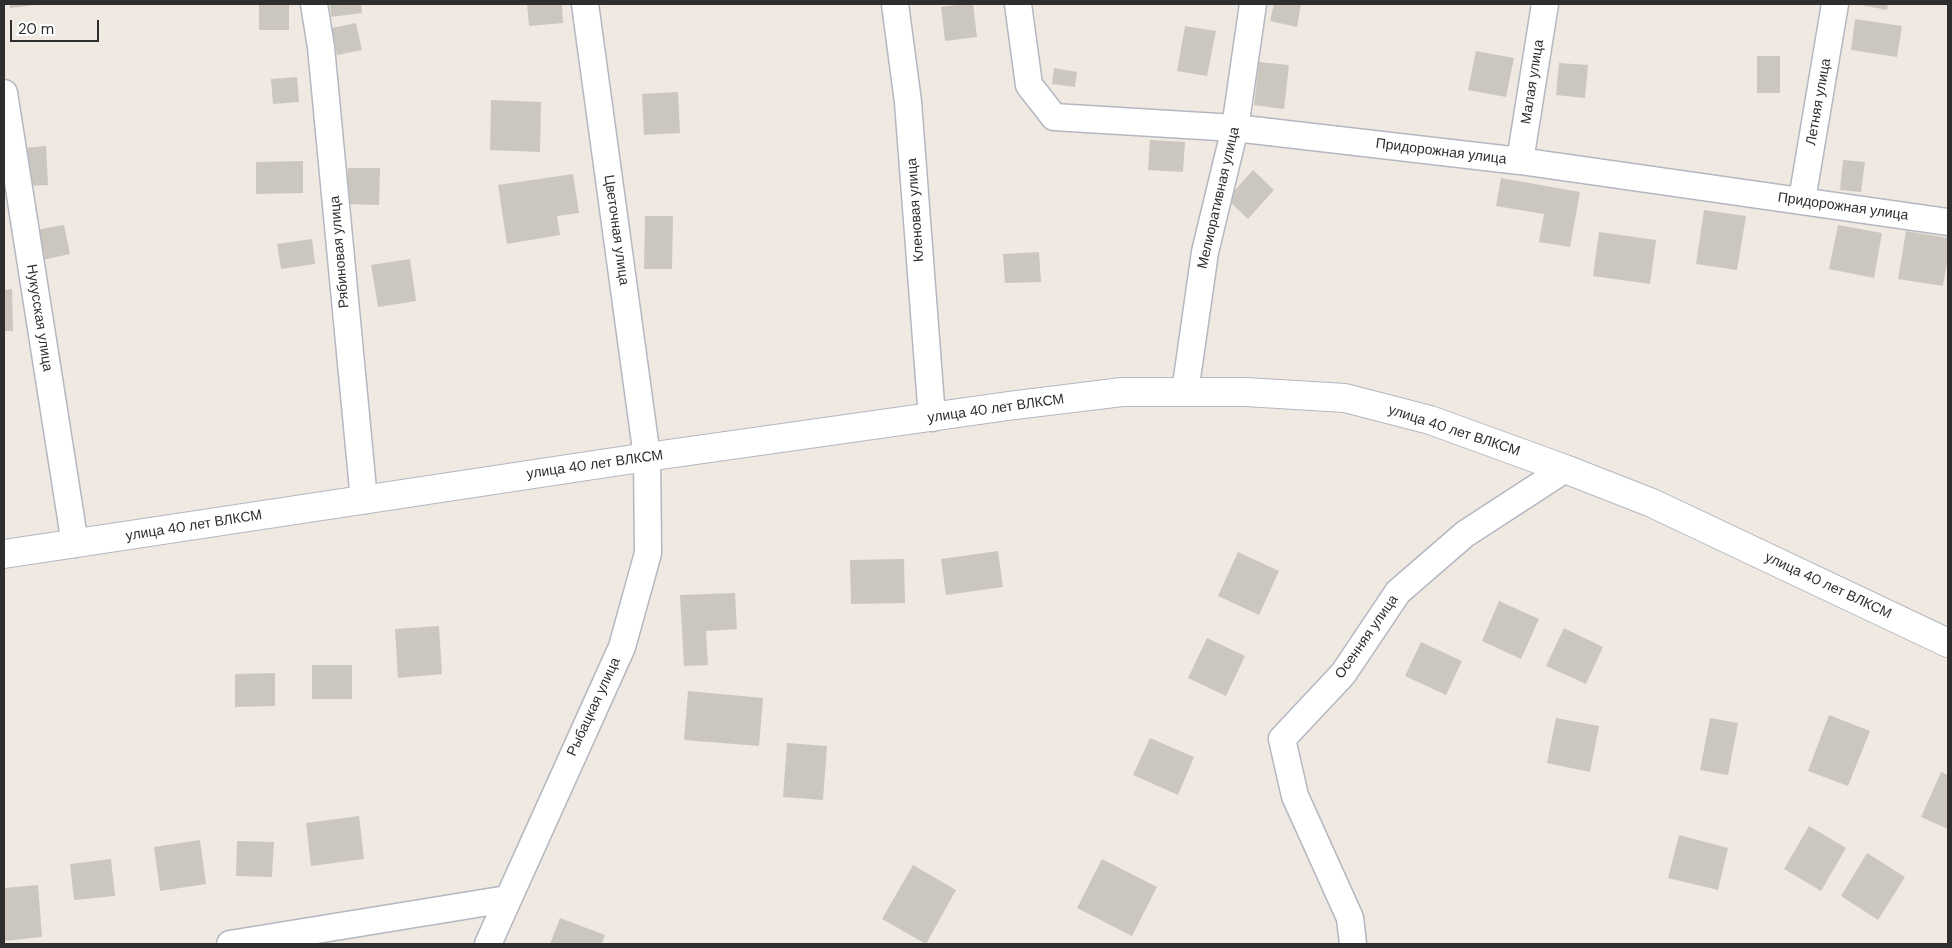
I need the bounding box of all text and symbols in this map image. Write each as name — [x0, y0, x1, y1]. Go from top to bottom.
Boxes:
scale bar — [12, 10, 101, 42]
text: 20 m — [18, 19, 54, 39]
street label: Малая улица — [1518, 39, 1548, 125]
street label: Летняя улица — [1803, 57, 1835, 147]
street label: Мелиоративная улица — [1194, 125, 1244, 271]
street label: Придорожная улица — [1375, 136, 1507, 168]
street label: Кленовая улица — [904, 157, 928, 263]
street label: Цветочная улица — [600, 174, 632, 286]
street label: Придорожная улица — [1777, 190, 1909, 224]
street label: Рябиновая улица — [327, 195, 353, 309]
street label: Нукусская улица — [22, 263, 56, 373]
street label: улица 40 лет ВЛКСМ — [927, 391, 1065, 427]
street label: улица 40 лет ВЛКСМ — [1386, 402, 1522, 460]
street label: улица 40 лет ВЛКСМ — [526, 447, 664, 483]
street label: улица 40 лет ВЛКСМ — [125, 507, 263, 545]
street label: улица 40 лет ВЛКСМ — [1762, 549, 1894, 623]
street label: Осенняя улица — [1332, 592, 1402, 682]
street label: Рыбацкая улица — [564, 655, 624, 759]

